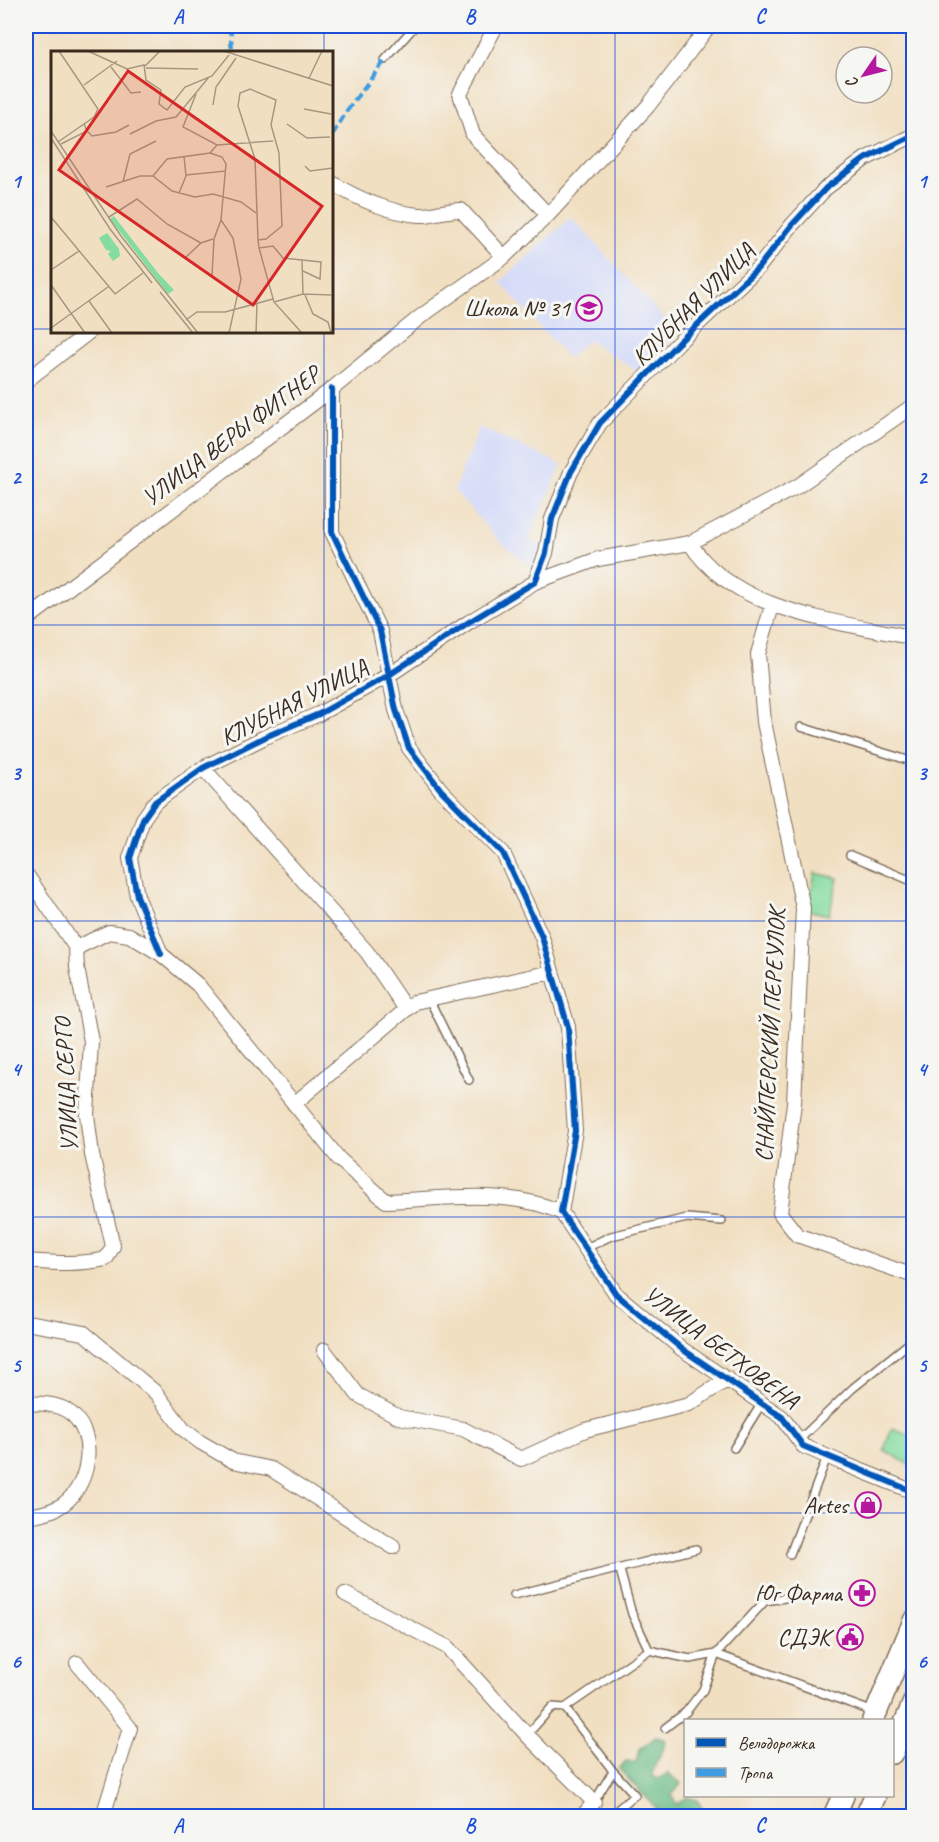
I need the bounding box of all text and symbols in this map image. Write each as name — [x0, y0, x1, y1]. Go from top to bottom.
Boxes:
text: A — [173, 4, 185, 29]
text: B — [465, 4, 477, 29]
text: C — [755, 4, 767, 29]
north arrow — [834, 45, 894, 105]
inset map — [51, 51, 333, 333]
text: С — [841, 72, 863, 92]
text: 1 — [12, 169, 23, 194]
text: 1 — [918, 169, 929, 194]
street label: КЛУБНАЯ УЛИЦА — [625, 236, 761, 372]
place label: Школа № 31 — [464, 293, 571, 323]
school or university icon: Школа № 31 — [574, 293, 604, 323]
street label: УЛИЦА ВЕРЫ ФИГНЕР — [136, 357, 329, 513]
text: 2 — [12, 465, 23, 490]
text: 2 — [918, 465, 929, 490]
street label: КЛУБНАЯ УЛИЦА — [215, 651, 374, 752]
text: 3 — [12, 761, 23, 786]
text: 3 — [918, 761, 929, 786]
street label: СНАЙПЕРСКИЙ ПЕРЕУЛОК — [748, 902, 792, 1163]
street label: УЛИЦА СЕРГО — [47, 1015, 85, 1153]
text: 4 — [12, 1057, 24, 1082]
text: 4 — [918, 1057, 930, 1082]
street label: УЛИЦА БЕТХОВЕНА — [637, 1279, 805, 1416]
text: 5 — [12, 1353, 23, 1378]
text: 5 — [918, 1353, 929, 1378]
place label: Artes — [804, 1490, 850, 1520]
shop icon: Artes — [853, 1490, 883, 1520]
place label: Юг Фарма — [755, 1578, 843, 1608]
pharmacy icon: Юг Фарма — [847, 1578, 877, 1608]
place label: СДЭК — [777, 1622, 835, 1652]
public building icon: СДЭК — [835, 1622, 865, 1652]
text: 6 — [11, 1649, 22, 1674]
text: 6 — [917, 1649, 928, 1674]
legend — [684, 1719, 894, 1797]
text: Велодорожка — [738, 1732, 816, 1754]
text: Тропа — [738, 1762, 774, 1784]
text: A — [173, 1813, 185, 1838]
text: B — [465, 1813, 477, 1838]
text: C — [755, 1813, 767, 1838]

